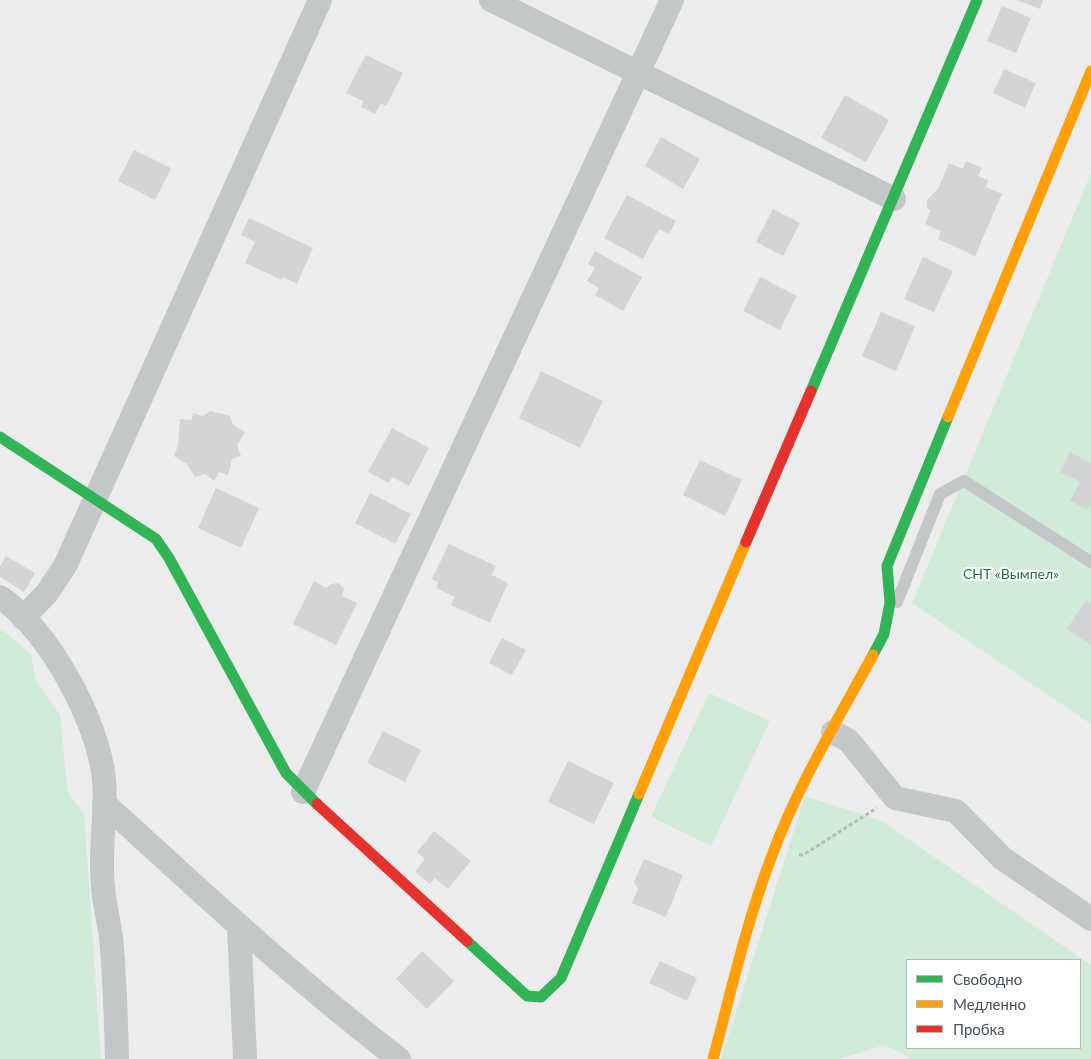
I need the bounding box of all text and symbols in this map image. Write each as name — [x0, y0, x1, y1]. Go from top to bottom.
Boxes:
park label: СНТ «Вымпел» — [963, 566, 1059, 582]
legend — [906, 959, 1081, 1049]
text: Свободно — [953, 970, 1022, 988]
text: Медленно — [953, 995, 1026, 1013]
text: Пробка — [953, 1020, 1005, 1038]

